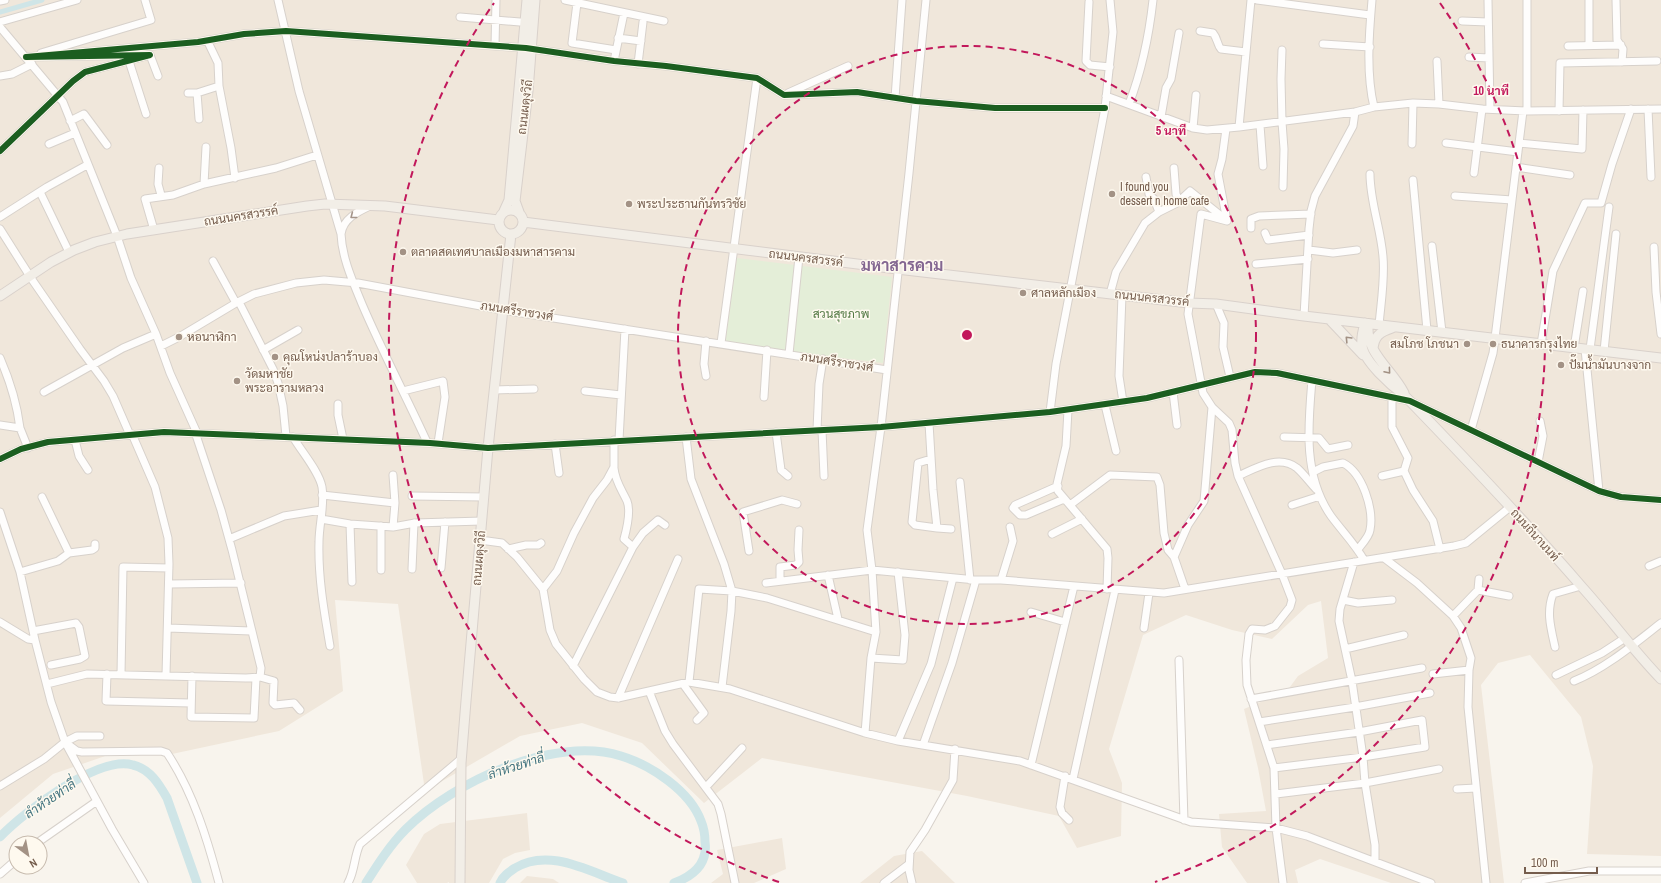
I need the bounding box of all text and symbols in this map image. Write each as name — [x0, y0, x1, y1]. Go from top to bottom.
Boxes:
street label: ถนนผดุงวิถี — [514, 79, 537, 136]
text: 10 นาที — [1473, 83, 1509, 99]
text: 5 นาที — [1156, 123, 1186, 139]
place label: I found you dessert n home cafe — [1120, 179, 1209, 209]
marker: I found you dessert n home cafe — [1107, 189, 1117, 199]
place label: พระประธานกันทรวิชัย — [637, 196, 746, 212]
marker: พระประธานกันทรวิชัย — [624, 199, 634, 209]
street label: ถนนนครสวรรค์ — [203, 202, 279, 230]
one-way arrow — [350, 211, 357, 218]
place label: ตลาดสดเทศบาลเมืองมหาสารคาม — [411, 244, 575, 260]
street label: ถนนนครสวรรค์ — [768, 245, 844, 271]
marker: ตลาดสดเทศบาลเมืองมหาสารคาม — [398, 247, 408, 257]
district label: มหาสารคาม — [861, 254, 943, 276]
place label: ศาลหลักเมือง — [1031, 285, 1096, 301]
street label: ถนนนครสวรรค์ — [1114, 286, 1190, 310]
marker: ศาลหลักเมือง — [1018, 288, 1028, 298]
street label: ภนนศรีราชวงศ์ — [479, 297, 555, 325]
park label: สวนสุขภาพ — [813, 306, 869, 323]
centre of rings — [960, 328, 974, 342]
place label: หอนาฬิกา — [187, 329, 237, 345]
marker: หอนาฬิกา — [174, 332, 184, 342]
one-way arrow — [1345, 336, 1353, 344]
place label: สมโภช โภชนา — [1390, 336, 1459, 352]
place label: ธนาคารกรุงไทย — [1501, 336, 1577, 353]
marker: สมโภช โภชนา — [1462, 339, 1472, 349]
marker: ธนาคารกรุงไทย — [1488, 339, 1498, 349]
street label: ภนนศรีราชวงศ์ — [799, 348, 875, 376]
place label: คุณโหน่งปลาร้าบอง — [283, 349, 378, 366]
marker: คุณโหน่งปลาร้าบอง — [270, 352, 280, 362]
place label: ปั๊มน้ำมันบางจาก — [1569, 354, 1651, 373]
marker: ปั๊มน้ำมันบางจาก — [1556, 360, 1566, 370]
place label: วัดมหาชัย พระอารามหลวง — [245, 366, 324, 396]
one-way arrow — [1384, 366, 1391, 373]
marker: วัดมหาชัย พระอารามหลวง — [232, 376, 242, 386]
street label: ถนนถีนานนท์ — [1507, 505, 1563, 565]
street label: ถนนผดุงวิถี — [469, 530, 490, 586]
water label: ลำห้วยท่าลี่ — [484, 744, 548, 783]
water label: ลำห้วยท่าลี่ — [19, 771, 81, 822]
north arrow — [8, 835, 48, 875]
scale bar — [1525, 849, 1597, 875]
text: 100 m — [1531, 855, 1558, 871]
text: N — [27, 856, 40, 871]

